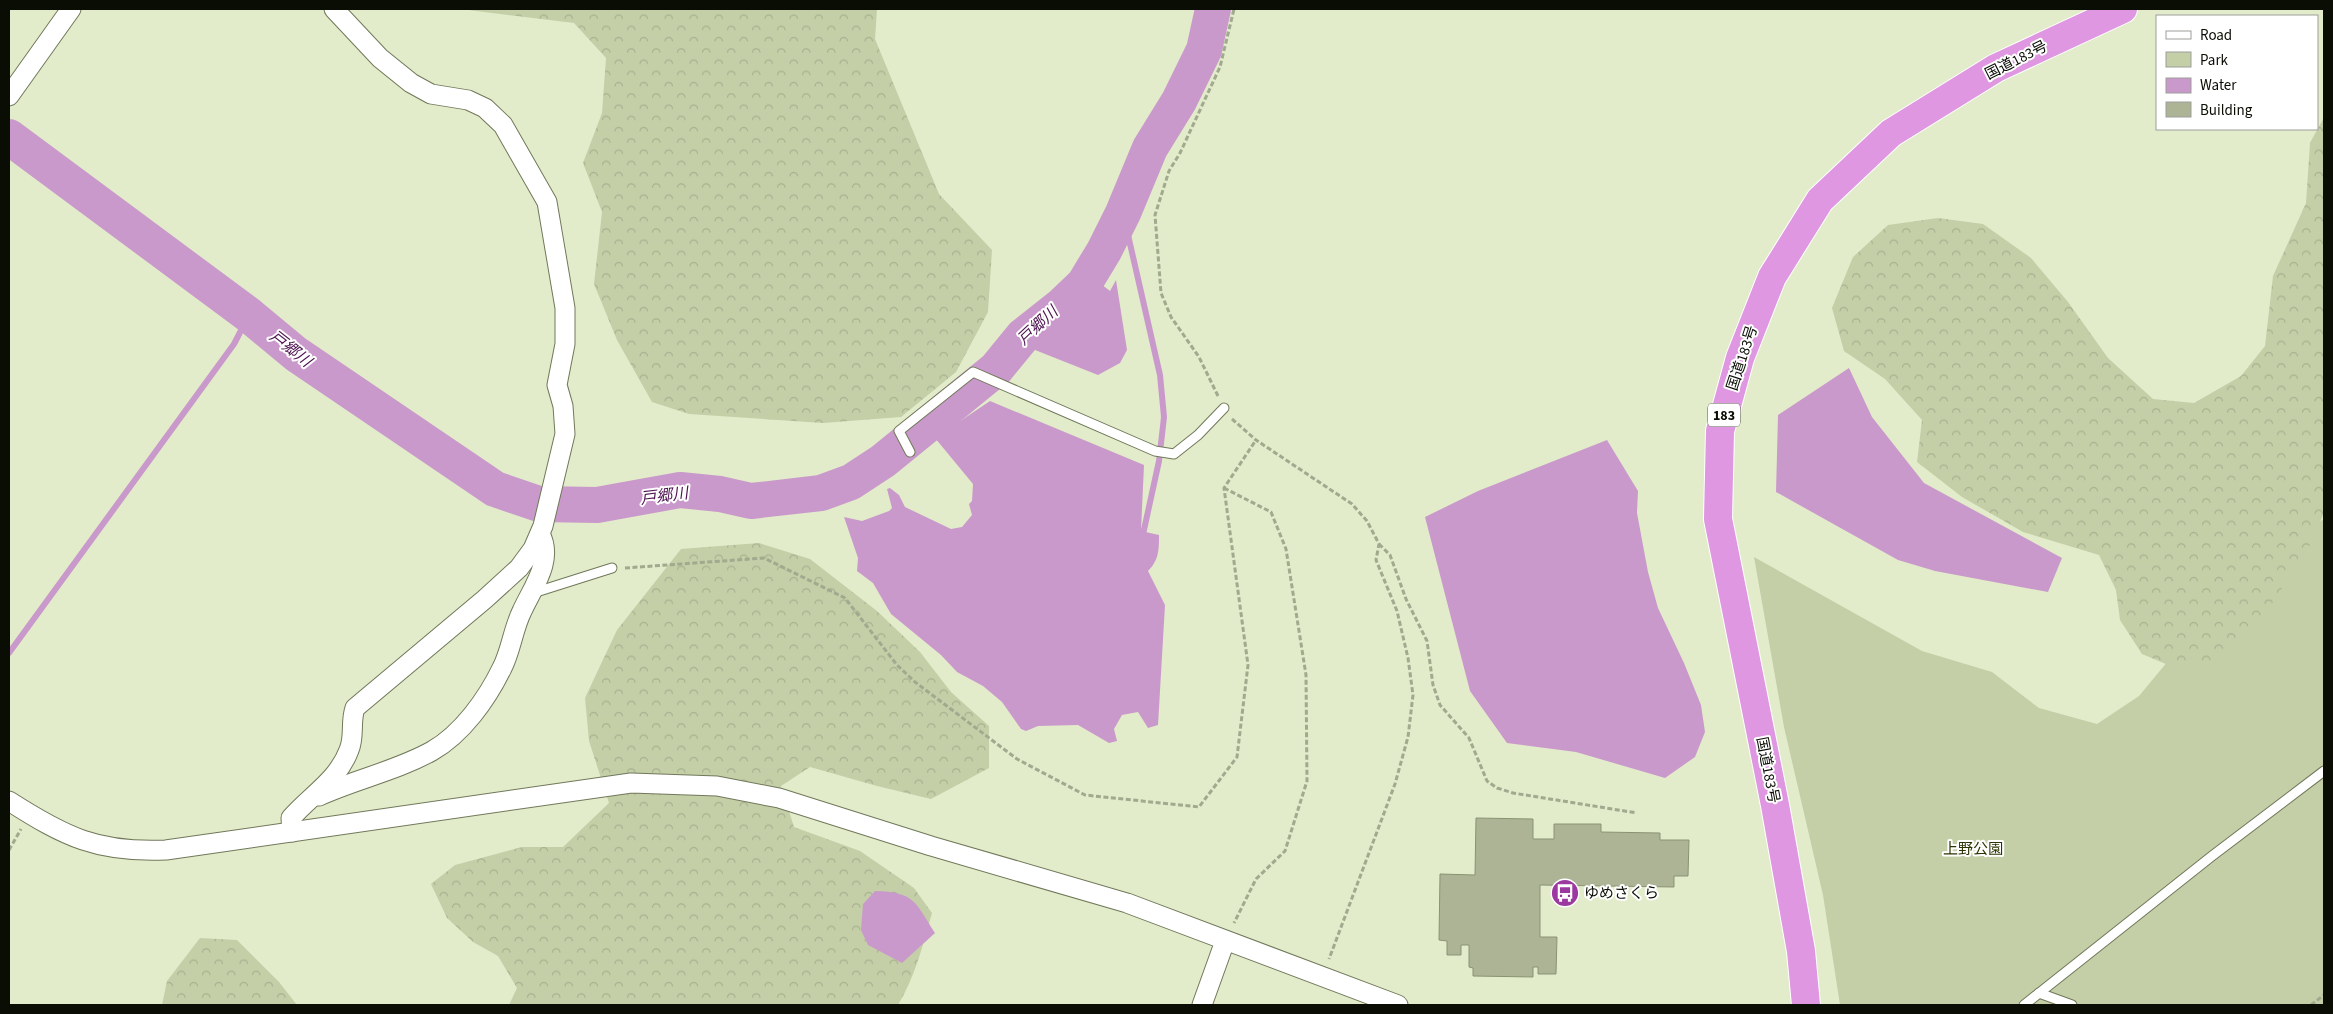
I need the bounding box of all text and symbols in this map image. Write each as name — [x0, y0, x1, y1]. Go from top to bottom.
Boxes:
legend — [2156, 15, 2318, 130]
text: Road — [2200, 25, 2232, 46]
street label: 国道183号 — [1981, 36, 2051, 85]
text: Park — [2200, 50, 2229, 71]
text: Water — [2200, 75, 2237, 96]
text: Building — [2200, 100, 2253, 121]
water label: 戸郷川 — [1013, 300, 1064, 350]
street label: 国道183号 — [1722, 323, 1763, 393]
water label: 戸郷川 — [265, 325, 318, 373]
road number: 183 — [1708, 404, 1740, 426]
water label: 戸郷川 — [639, 482, 691, 510]
street label: 国道183号 — [1751, 735, 1784, 805]
park label: 上野公園 — [1943, 839, 2003, 860]
bus stop icon: ゆめさくら — [1550, 878, 1580, 908]
place label: ゆめさくら — [1584, 883, 1659, 904]

